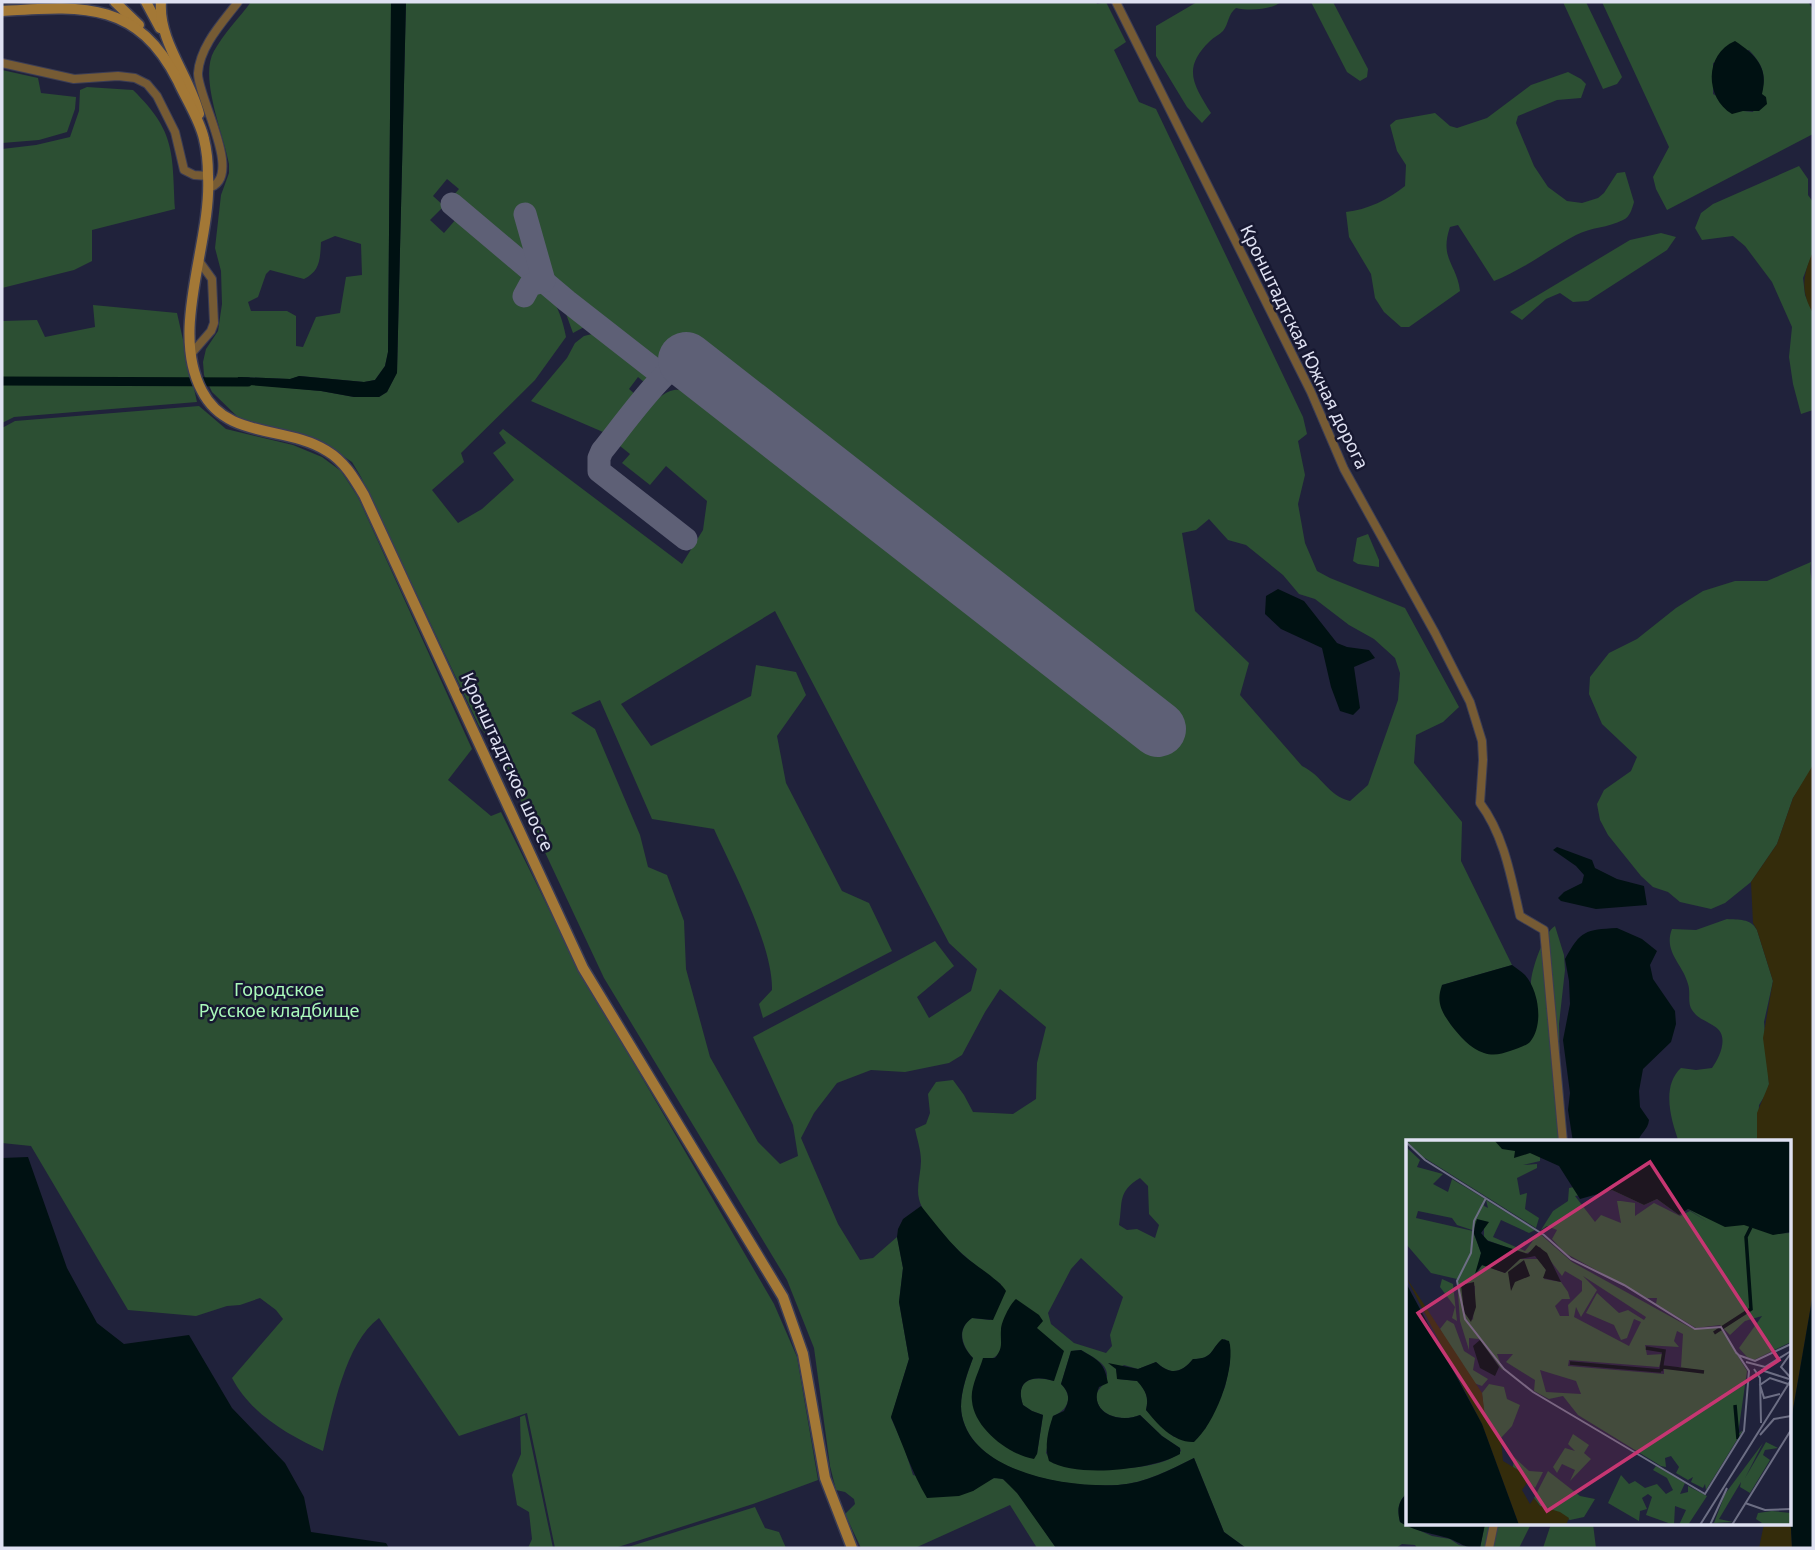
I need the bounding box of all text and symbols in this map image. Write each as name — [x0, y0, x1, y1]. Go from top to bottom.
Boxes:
street label: Кронштадтская Южная дорога — [1235, 220, 1375, 473]
street label: Кронштадтское шоссе — [456, 668, 560, 855]
park label: Городское Русское кладбище — [199, 977, 359, 1022]
inset map — [1406, 1140, 1790, 1526]

